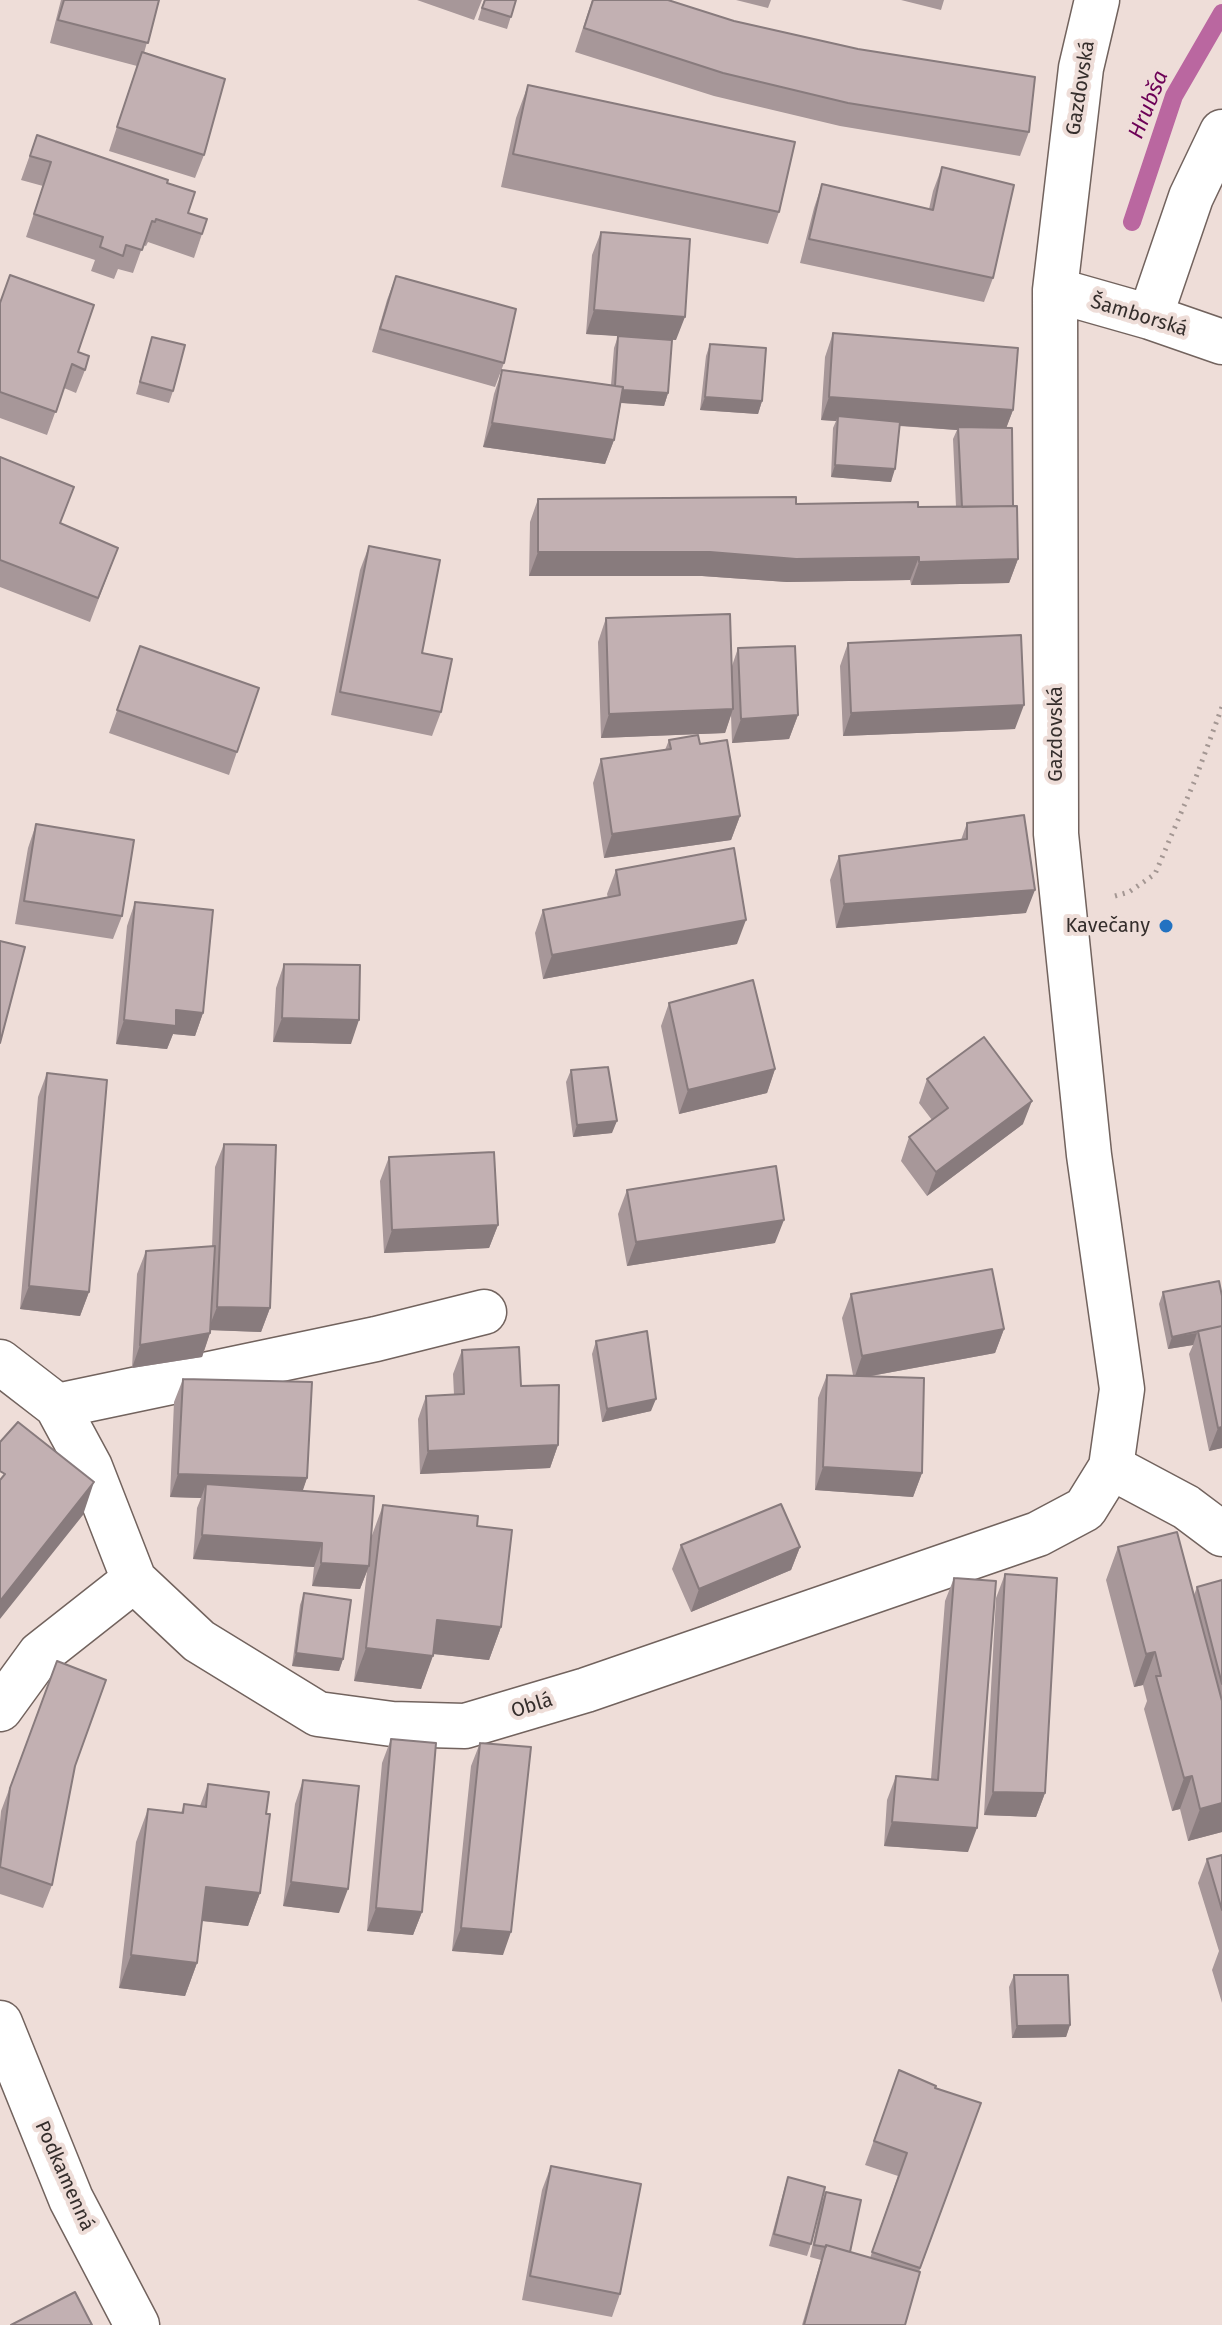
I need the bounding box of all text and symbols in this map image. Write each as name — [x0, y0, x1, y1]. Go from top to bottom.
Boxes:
street label: Gazdovská — [1062, 39, 1100, 137]
water label: Hrubša — [1123, 67, 1175, 143]
street label: Šamborská — [1088, 290, 1190, 342]
street label: Gazdovská — [1044, 686, 1068, 782]
place label: Kavečany — [1065, 914, 1150, 938]
marker: Kavečany — [1157, 917, 1175, 935]
street label: Oblá — [508, 1688, 556, 1724]
street label: Podkamenná — [29, 2117, 99, 2235]

